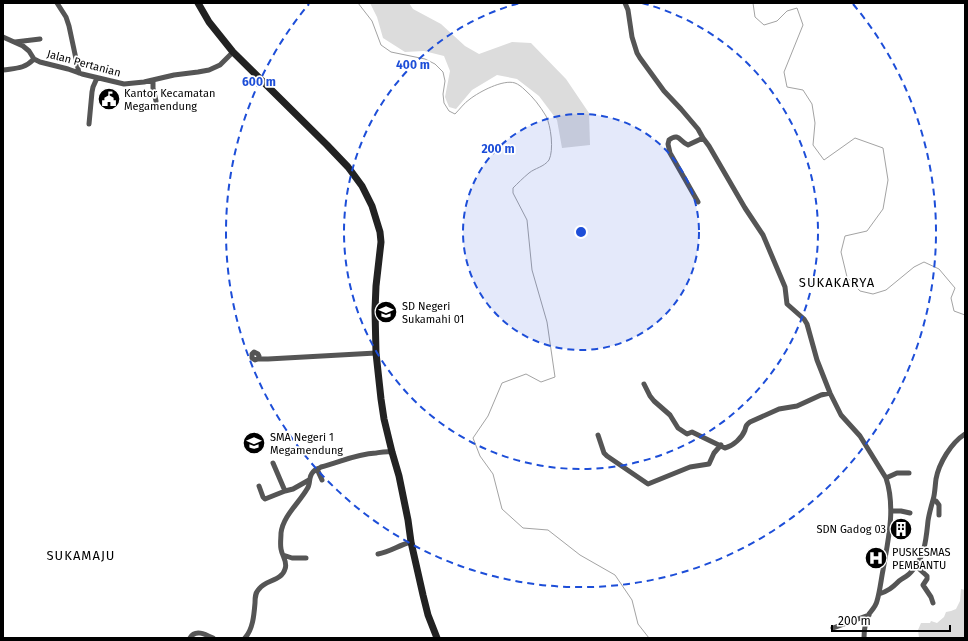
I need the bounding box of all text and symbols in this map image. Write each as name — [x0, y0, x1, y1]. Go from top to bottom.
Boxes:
street label: Jalan Pertanian — [46, 47, 122, 80]
text: 400 m — [396, 58, 430, 72]
text: 600 m — [242, 75, 276, 89]
public building icon: Kantor Kecamatan Megamendung — [96, 86, 122, 112]
place label: Kantor Kecamatan Megamendung — [124, 87, 215, 113]
text: 200 m — [481, 142, 515, 156]
centre of rings — [574, 225, 588, 239]
district label: SUKAKARYA — [799, 275, 875, 290]
school or university icon: SD Negeri Sukamahi 01 — [373, 299, 399, 325]
place label: SD Negeri Sukamahi 01 — [402, 300, 464, 326]
school or university icon: SMA Negeri 1 Megamendung — [241, 430, 267, 456]
place label: SMA Negeri 1 Megamendung — [270, 431, 343, 457]
building icon: SDN Gadog 03 — [888, 516, 914, 542]
place label: SDN Gadog 03 — [816, 523, 886, 536]
hospital icon: PUSKESMAS PEMBANTU — [863, 545, 889, 571]
place label: PUSKESMAS PEMBANTU — [892, 546, 951, 572]
district label: SUKAMAJU — [47, 548, 115, 563]
scale bar — [832, 607, 950, 633]
text: 200 m — [838, 614, 871, 628]

